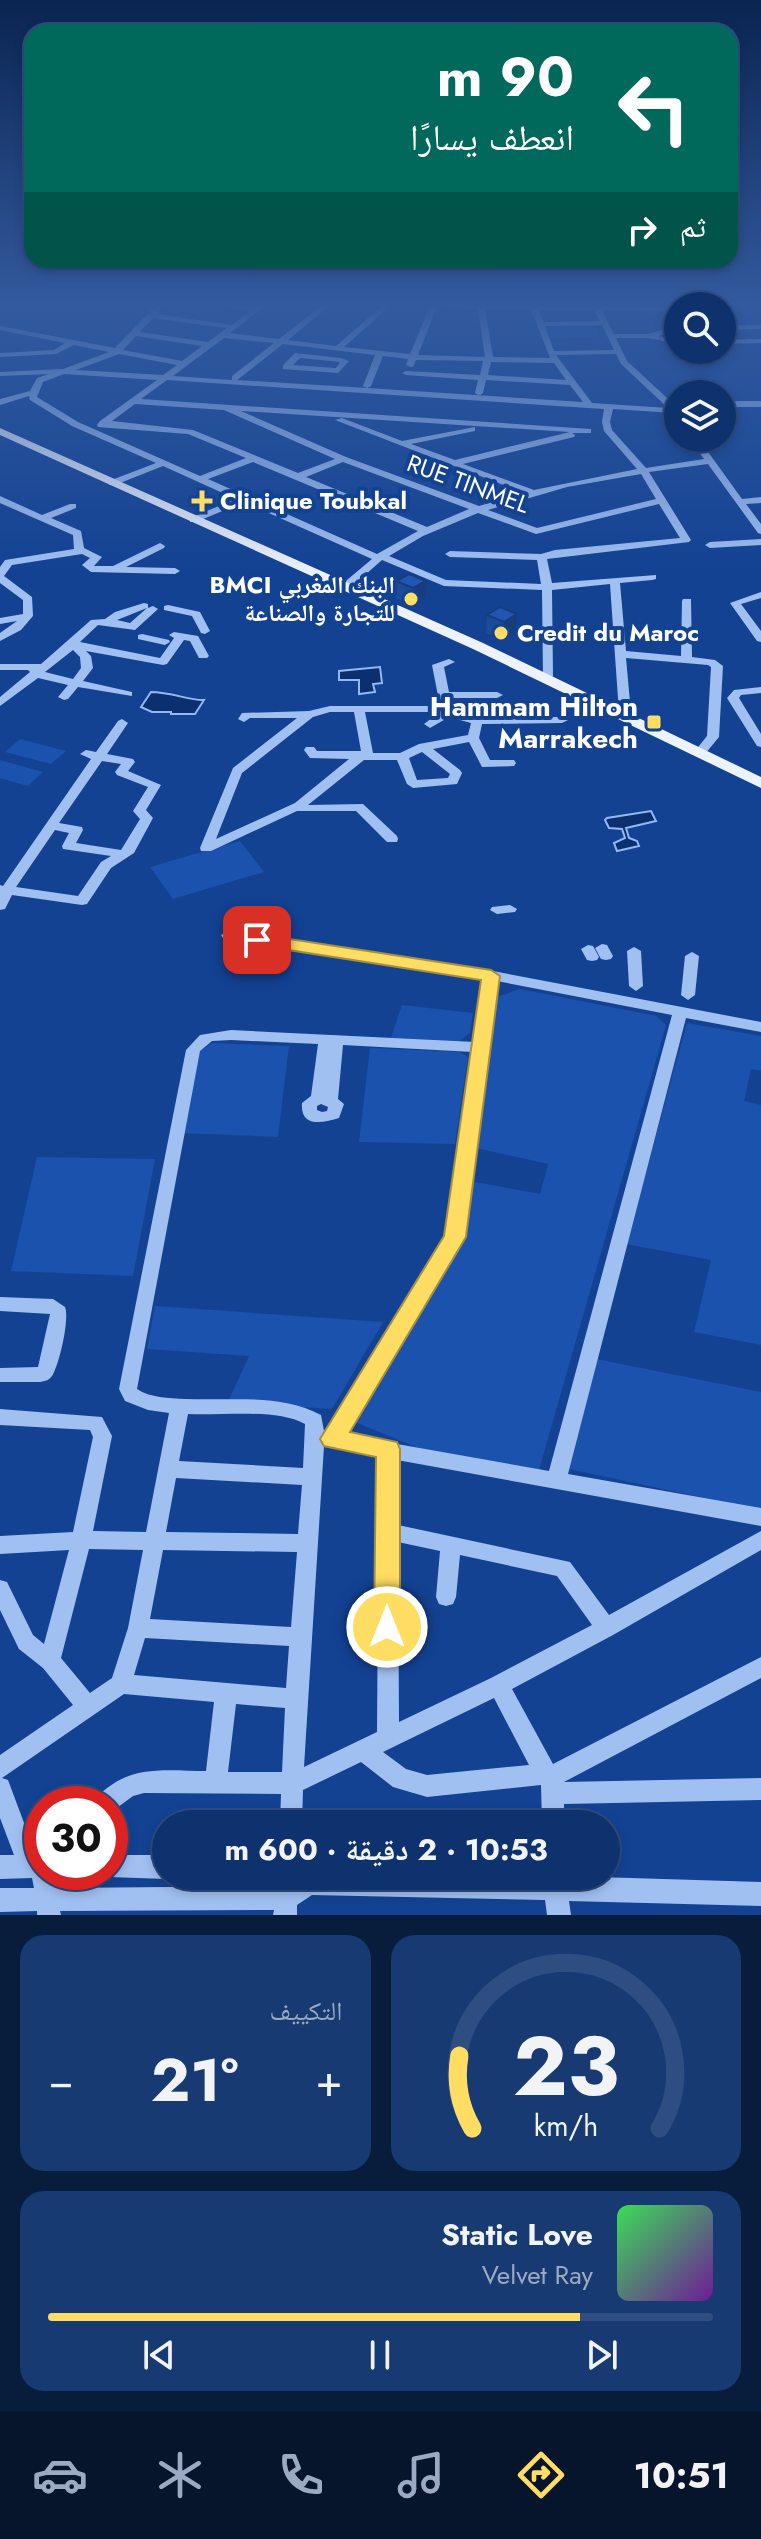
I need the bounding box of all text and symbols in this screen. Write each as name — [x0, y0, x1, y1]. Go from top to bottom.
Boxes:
text: 90 m — [437, 36, 574, 117]
icon: left — [602, 56, 706, 160]
text: انعطف يسارًا — [410, 111, 574, 163]
text: ثم — [680, 205, 706, 248]
icon: right — [620, 208, 664, 252]
map controls — [664, 292, 736, 452]
button: search — [664, 292, 736, 364]
button: layers — [664, 380, 736, 452]
street label: RUE TINMEL — [402, 445, 534, 522]
place label: Clinique Toubkal — [220, 483, 407, 518]
marker: Clinique Toubkal — [191, 490, 213, 512]
place label: BMCI البنك المغربي للتجارة والصناعة — [210, 567, 395, 630]
marker: BMCI البنك المغربي للتجارة والصناعة — [402, 590, 420, 608]
place label: Credit du Maroc — [517, 615, 699, 650]
marker: Credit du Maroc — [492, 624, 510, 642]
place label: Hammam Hilton Marrakech — [430, 686, 638, 759]
marker: Hammam Hilton Marrakech — [645, 713, 663, 731]
pin — [223, 906, 291, 974]
icon: arrive — [235, 918, 279, 962]
position arrow — [345, 1585, 429, 1669]
speed limit sign: 30 — [24, 1786, 128, 1890]
text: 10:53 · 2 دقيقة · 600 m — [224, 1828, 548, 1871]
text: التكييف — [270, 1992, 343, 2030]
text: 23 — [513, 2006, 619, 2126]
text: 21° — [151, 2037, 239, 2124]
text: − — [48, 2049, 74, 2113]
text: + — [315, 2049, 342, 2113]
text: km/h — [533, 2105, 598, 2147]
text: Static Love — [441, 2213, 593, 2256]
text: Velvet Ray — [482, 2256, 593, 2294]
icon: previous — [137, 2333, 181, 2377]
icon: pause — [358, 2333, 402, 2377]
icon: next — [580, 2333, 624, 2377]
icon: car — [32, 2447, 88, 2503]
icon: climate — [152, 2447, 208, 2503]
icon: phone — [273, 2447, 329, 2503]
icon: music — [393, 2447, 449, 2503]
icon: directions — [513, 2447, 569, 2503]
text: 10:51 — [634, 2449, 729, 2501]

